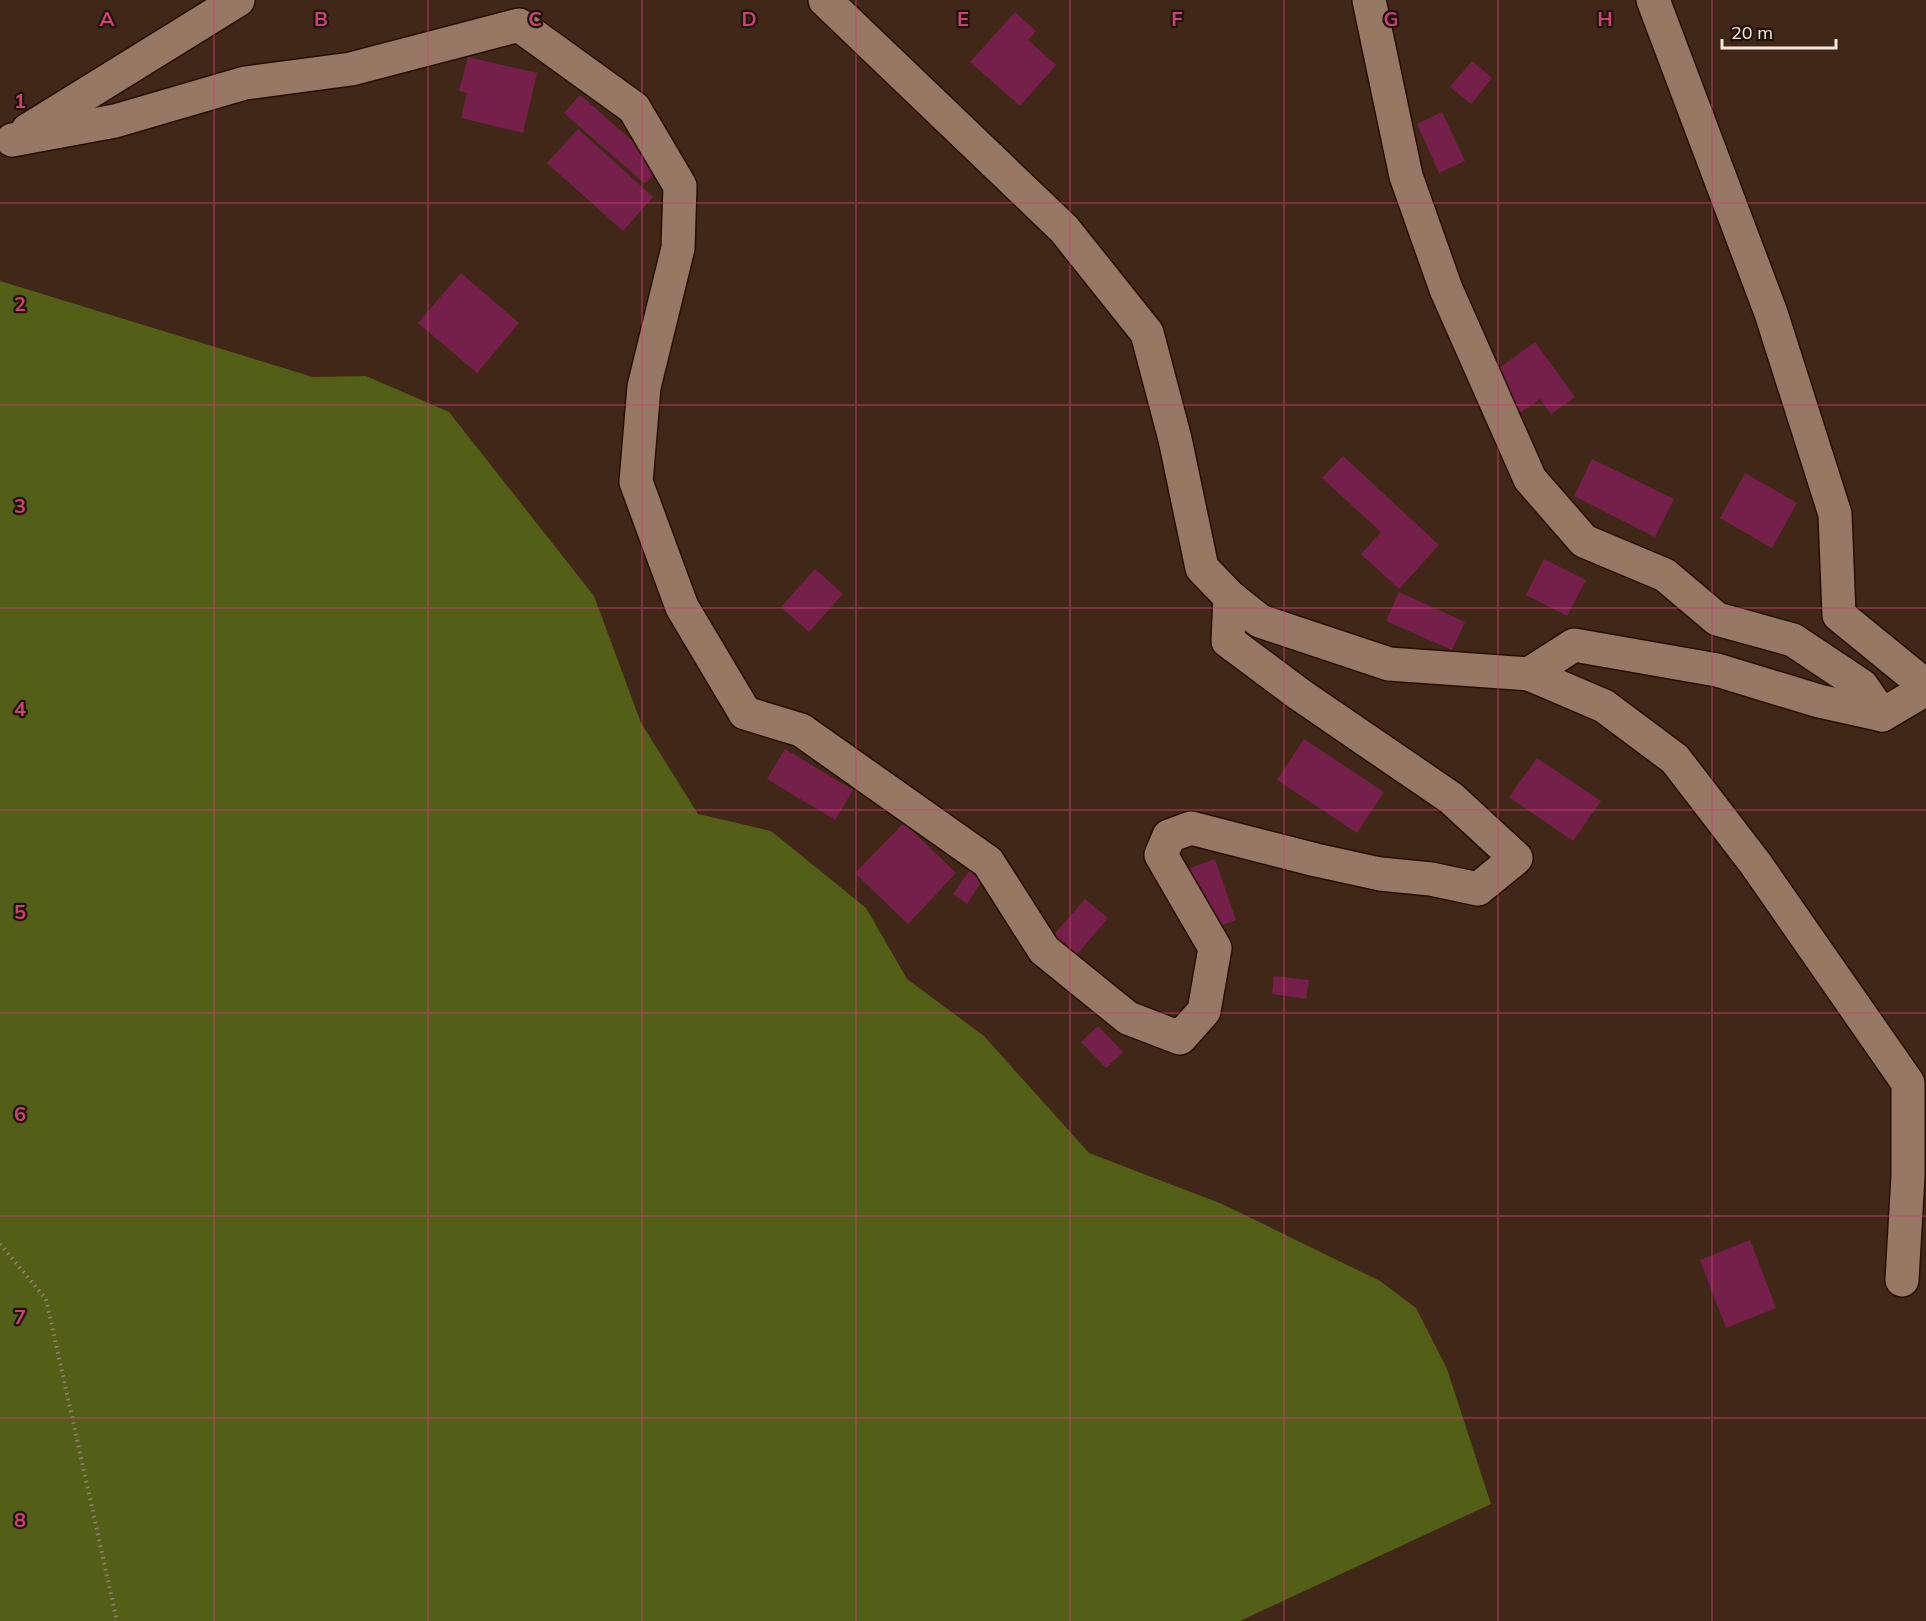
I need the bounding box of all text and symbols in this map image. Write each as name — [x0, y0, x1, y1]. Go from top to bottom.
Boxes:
text: A — [100, 6, 115, 31]
text: B — [314, 6, 328, 31]
text: C — [528, 6, 542, 31]
text: D — [741, 6, 757, 31]
text: E — [957, 6, 969, 31]
text: F — [1171, 6, 1183, 31]
text: G — [1384, 6, 1398, 31]
text: H — [1597, 6, 1613, 31]
scale bar — [1722, 12, 1836, 50]
text: 20 m — [1731, 21, 1773, 44]
text: 1 — [14, 88, 26, 113]
text: 2 — [14, 291, 26, 316]
text: 3 — [14, 493, 26, 518]
text: 4 — [14, 696, 26, 721]
text: 5 — [14, 899, 26, 924]
text: 6 — [14, 1101, 26, 1126]
text: 7 — [14, 1304, 26, 1329]
text: 8 — [14, 1507, 26, 1532]

